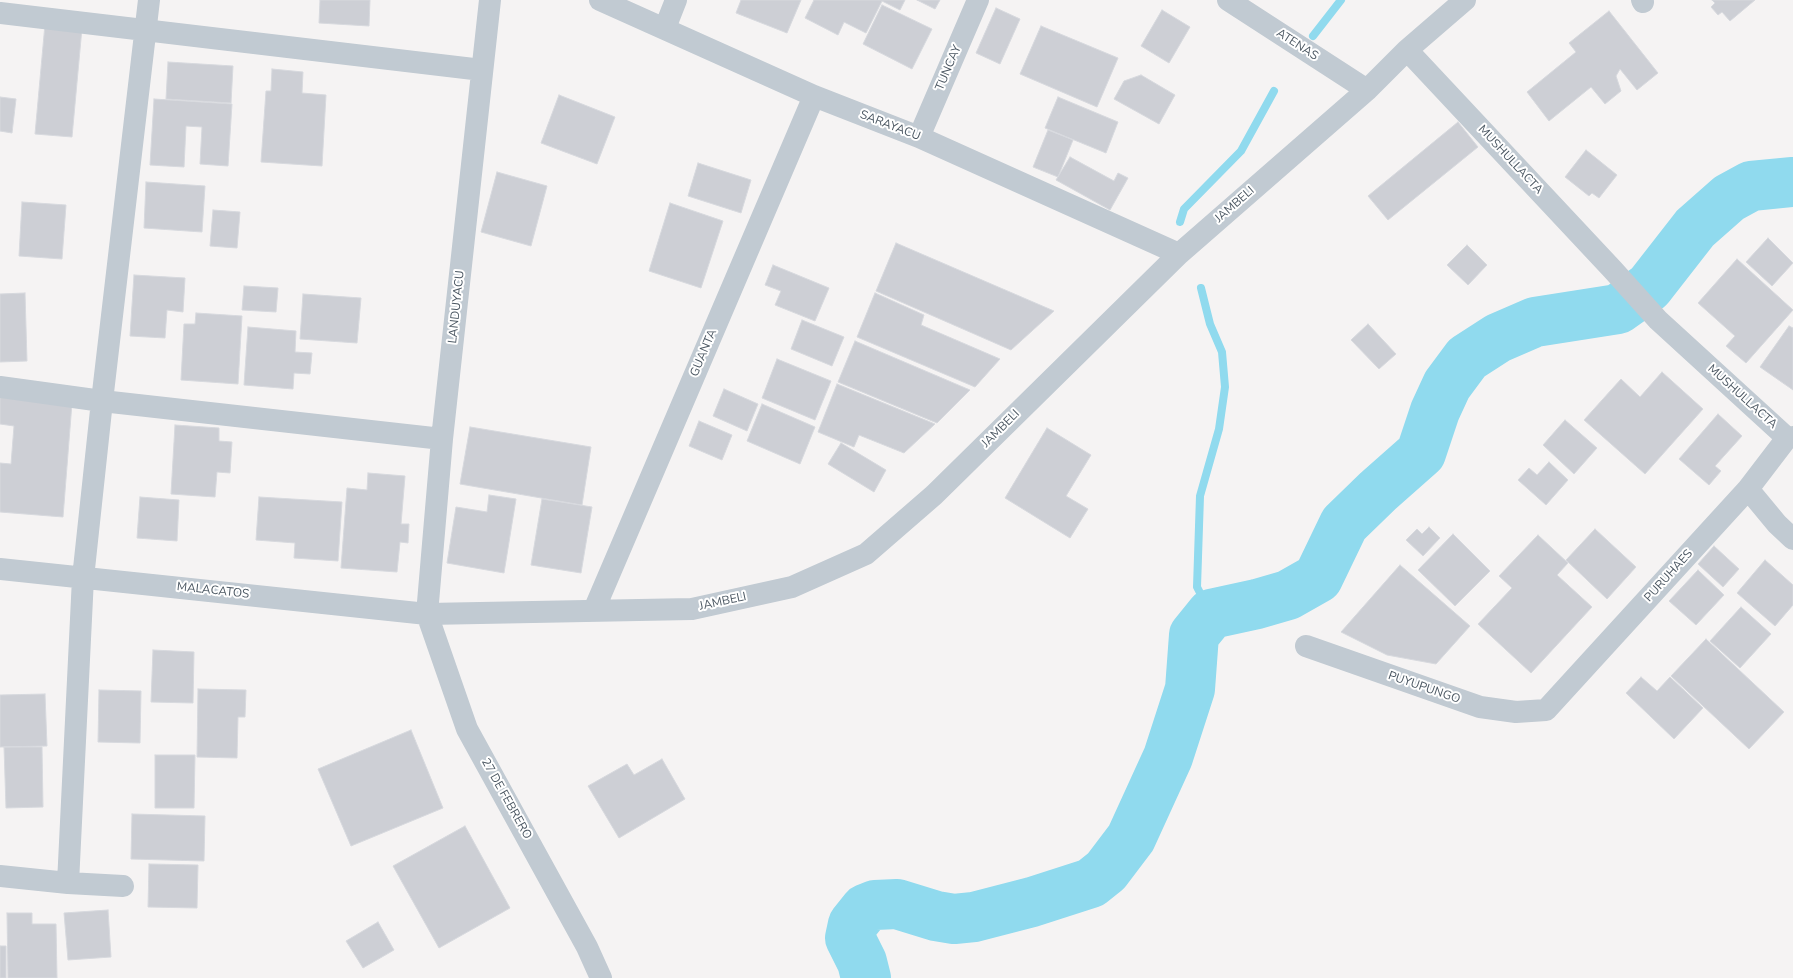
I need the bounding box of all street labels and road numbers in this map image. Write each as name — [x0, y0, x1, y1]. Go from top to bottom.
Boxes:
street label: ATENAS — [1273, 26, 1321, 64]
street label: TUNCAY — [933, 43, 965, 93]
street label: SARAYACU — [858, 108, 922, 144]
street label: MUSHULLACTA — [1475, 123, 1545, 197]
street label: JAMBELI — [1212, 184, 1258, 226]
street label: LANDUYACU — [446, 270, 468, 344]
street label: GUANTA — [688, 327, 720, 379]
street label: MUSHULLACTA — [1704, 362, 1780, 432]
street label: JAMBELI — [979, 407, 1023, 451]
street label: PURUHAES — [1642, 547, 1696, 605]
street label: MALACATOS — [176, 580, 250, 602]
street label: JAMBELI — [698, 590, 748, 614]
street label: PUYUPUNGO — [1386, 669, 1462, 707]
street label: 27 DE FEBRERO — [478, 756, 534, 842]

